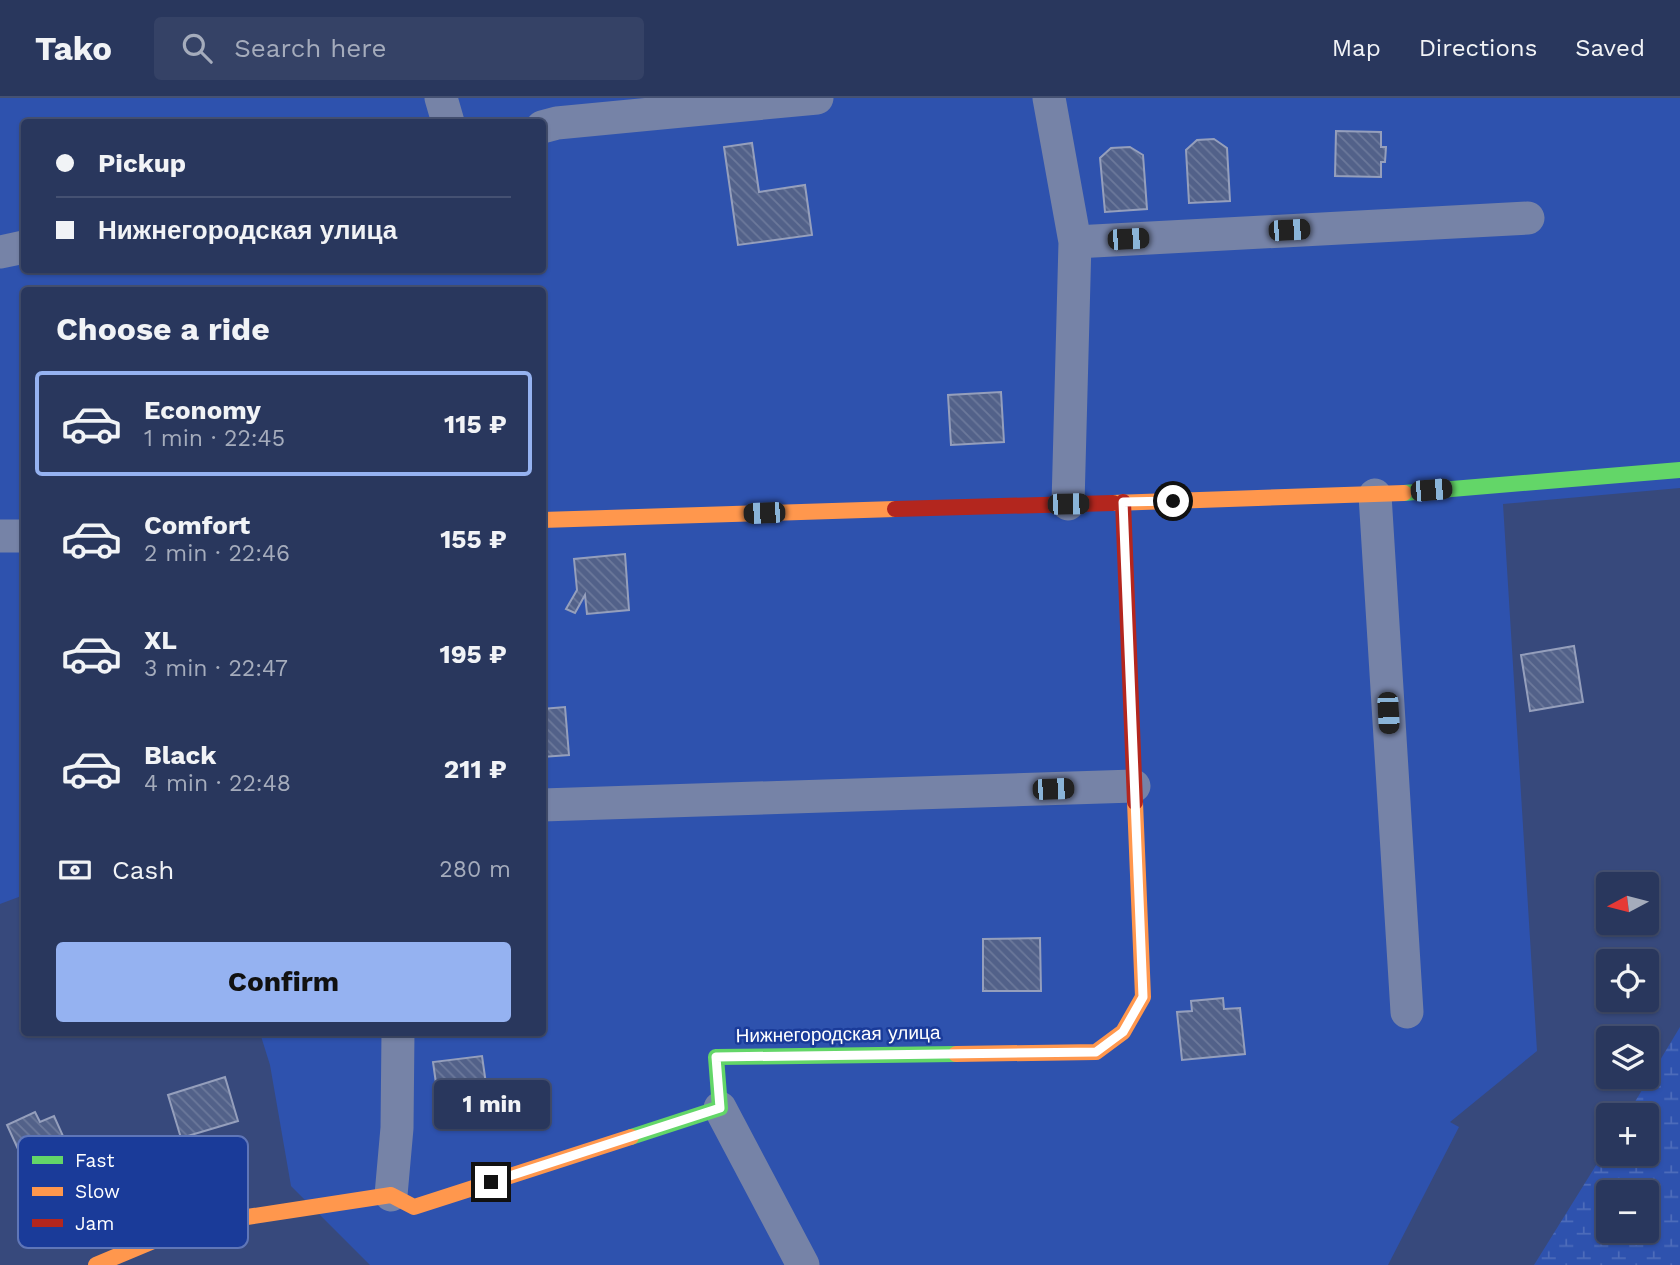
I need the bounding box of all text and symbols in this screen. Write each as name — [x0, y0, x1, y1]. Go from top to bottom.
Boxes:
search box — [154, 17, 644, 80]
text: Tako — [35, 29, 112, 68]
icon: search — [178, 29, 216, 67]
text: Search here — [234, 33, 387, 63]
text: Map — [1332, 34, 1381, 62]
text: Directions — [1419, 34, 1537, 62]
text: Saved — [1575, 34, 1645, 62]
text: Pickup — [98, 148, 186, 178]
text: Нижнегородская улица — [98, 215, 397, 245]
car — [1268, 218, 1311, 242]
car — [1107, 227, 1150, 251]
text: Choose a ride — [56, 310, 270, 348]
icon: car — [60, 392, 123, 455]
text: Economy — [144, 395, 261, 425]
text: 115 ₽ — [444, 409, 507, 439]
text: 1 min · 22:45 — [144, 425, 285, 452]
car — [1410, 478, 1453, 502]
route start — [1157, 485, 1189, 517]
car — [1047, 493, 1090, 515]
car — [743, 502, 786, 524]
icon: car — [60, 507, 123, 570]
text: Comfort — [144, 510, 250, 540]
text: 155 ₽ — [440, 524, 507, 554]
text: 2 min · 22:46 — [144, 540, 290, 567]
icon: car — [60, 622, 123, 685]
text: XL — [144, 625, 177, 655]
text: 195 ₽ — [439, 639, 507, 669]
text: 3 min · 22:47 — [144, 655, 288, 682]
car — [1377, 691, 1400, 735]
icon: car — [60, 737, 123, 800]
text: Black — [144, 740, 216, 770]
text: 211 ₽ — [444, 754, 507, 784]
text: 4 min · 22:48 — [144, 770, 291, 797]
car — [1032, 778, 1075, 800]
icon: cash — [56, 851, 94, 889]
text: Cash — [112, 855, 174, 885]
text: 280 m — [439, 856, 511, 883]
north arrow — [1596, 872, 1659, 934]
map controls — [1596, 872, 1659, 1243]
button: Confirm — [56, 942, 511, 1022]
button: locate — [1596, 949, 1659, 1012]
street label: Нижнегородская улица — [735, 1021, 941, 1047]
button: layers — [1596, 1026, 1659, 1089]
callout: 1 min — [433, 1080, 549, 1130]
text: 1 min — [462, 1091, 522, 1118]
button: + — [1596, 1103, 1659, 1166]
legend — [18, 1136, 248, 1248]
text: Fast — [75, 1149, 114, 1172]
route end — [475, 1166, 507, 1198]
text: Slow — [75, 1180, 120, 1203]
button: − — [1596, 1180, 1659, 1243]
text: Jam — [75, 1212, 114, 1235]

